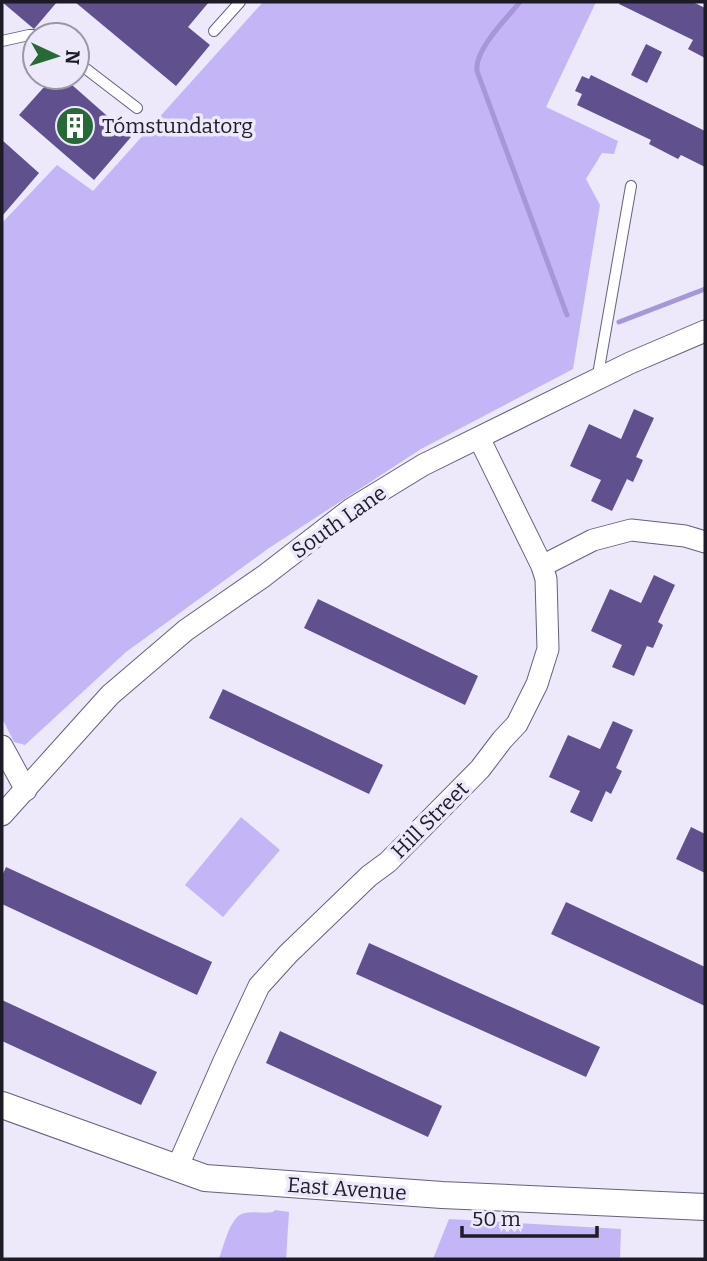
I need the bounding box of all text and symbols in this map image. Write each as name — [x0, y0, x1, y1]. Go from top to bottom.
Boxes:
north arrow — [21, 21, 91, 91]
text: N — [60, 49, 84, 66]
building icon: Tómstundatorg — [54, 105, 96, 147]
place label: Tómstundatorg — [102, 113, 253, 139]
street label: South Lane — [287, 480, 391, 564]
street label: Hill Street — [386, 776, 474, 864]
street label: East Avenue — [286, 1172, 408, 1206]
scale bar — [462, 1194, 597, 1238]
text: 50 m — [472, 1206, 521, 1232]

